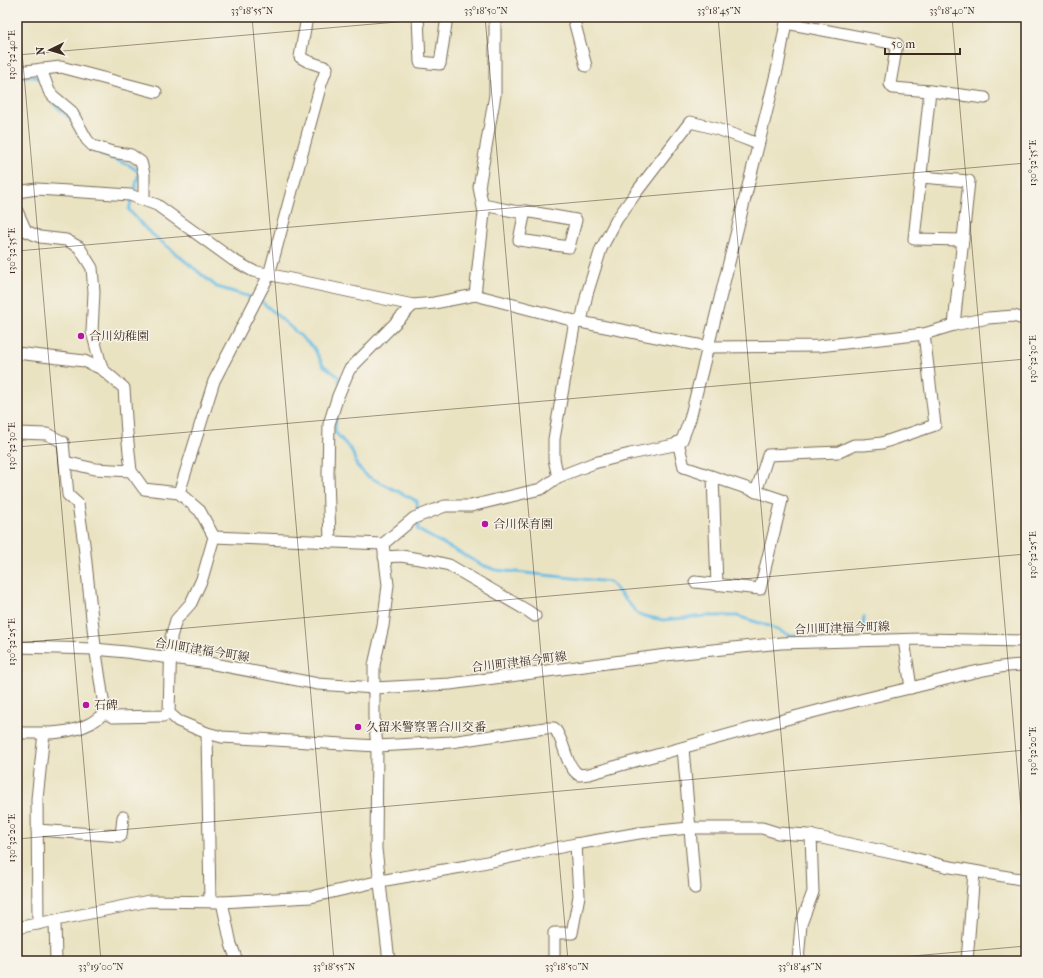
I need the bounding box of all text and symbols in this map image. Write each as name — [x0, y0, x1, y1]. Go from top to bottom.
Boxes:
text: 33°18'55"N — [231, 5, 274, 17]
text: 33°18'50"N — [464, 5, 508, 17]
text: 33°18'45"N — [697, 5, 741, 17]
text: 33°18'40"N — [929, 5, 975, 17]
text: 130°32'40"E — [6, 30, 18, 80]
north arrow — [30, 30, 70, 70]
scale bar — [885, 30, 960, 56]
text: 50 m — [891, 37, 915, 51]
text: N — [34, 45, 47, 56]
text: 130°32'35"E — [1027, 140, 1039, 186]
text: 130°32'35"E — [6, 228, 18, 274]
place label: 合川幼稚園 — [89, 329, 149, 343]
marker: 合川幼稚園 — [76, 331, 86, 341]
text: 130°32'30"E — [1027, 335, 1039, 383]
text: 130°32'30"E — [6, 422, 18, 470]
place label: 合川保育園 — [493, 517, 553, 531]
marker: 合川保育園 — [480, 519, 490, 529]
text: 130°32'25"E — [1027, 531, 1039, 579]
text: 130°32'25"E — [6, 618, 18, 666]
street label: 合川町津福今町線 — [794, 619, 890, 637]
street label: 合川町津福今町線 — [153, 636, 251, 664]
street label: 合川町津福今町線 — [470, 649, 568, 675]
place label: 石碑 — [94, 698, 118, 712]
marker: 石碑 — [81, 700, 91, 710]
place label: 久留米警察署合川交番 — [366, 720, 486, 734]
marker: 久留米警察署合川交番 — [353, 722, 363, 732]
text: 130°32'20"E — [1027, 727, 1039, 775]
text: 130°32'20"E — [6, 814, 18, 862]
text: 33°19'00"N — [78, 961, 124, 973]
text: 33°18'55"N — [313, 961, 356, 973]
text: 33°18'50"N — [545, 961, 589, 973]
text: 33°18'45"N — [778, 961, 822, 973]

